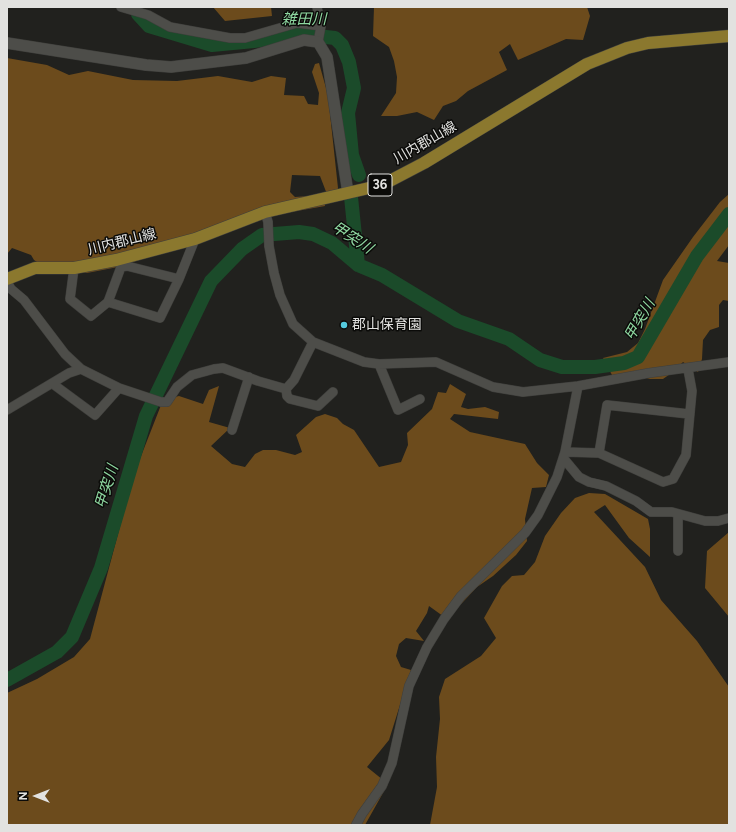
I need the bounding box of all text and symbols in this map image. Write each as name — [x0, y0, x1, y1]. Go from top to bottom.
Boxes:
water label: 雑田川 — [282, 11, 326, 29]
street label: 川内郡山線 — [390, 118, 460, 168]
road number: 36 — [368, 174, 392, 196]
water label: 甲突川 — [328, 218, 376, 258]
street label: 川内郡山線 — [86, 225, 158, 259]
water label: 甲突川 — [621, 296, 659, 344]
place label: 郡山保育園 — [352, 317, 422, 333]
marker: 郡山保育園 — [339, 320, 349, 330]
water label: 甲突川 — [92, 463, 122, 511]
north arrow — [16, 776, 56, 816]
text: N — [17, 792, 30, 800]

